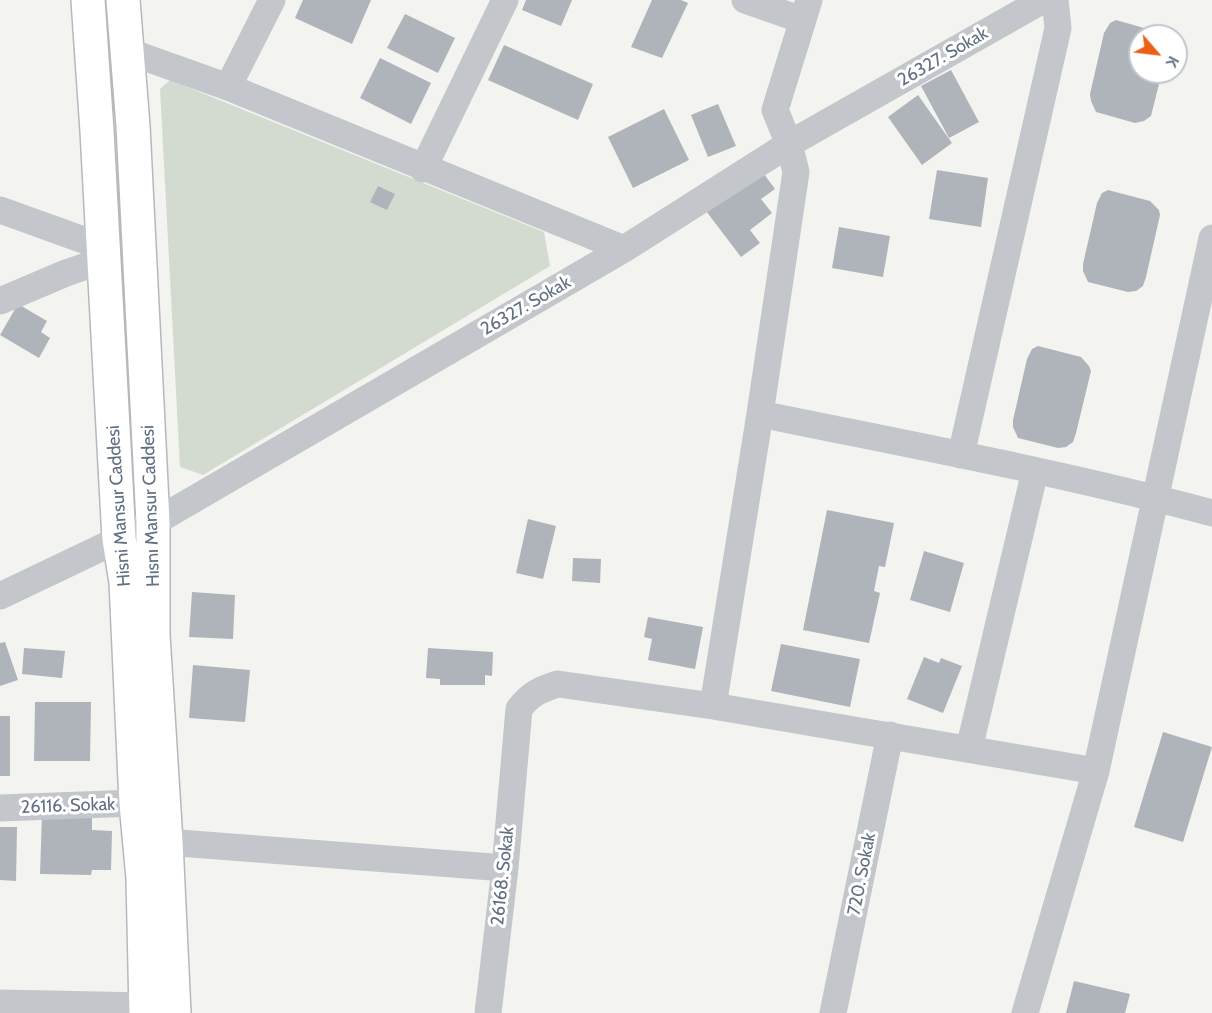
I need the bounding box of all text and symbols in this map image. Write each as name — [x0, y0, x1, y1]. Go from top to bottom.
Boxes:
street label: 26327. Sokak — [894, 23, 992, 91]
north arrow — [1128, 24, 1188, 84]
text: K — [1162, 53, 1183, 71]
street label: 26327. Sokak — [477, 272, 575, 340]
street label: Hisni Mansur Caddesi — [103, 425, 135, 587]
street label: Hısnı Mansur Caddesi — [137, 425, 165, 587]
street label: 26116. Sokak — [20, 794, 116, 818]
street label: 26168. Sokak — [487, 825, 519, 927]
street label: 720. Sokak — [843, 831, 881, 917]

